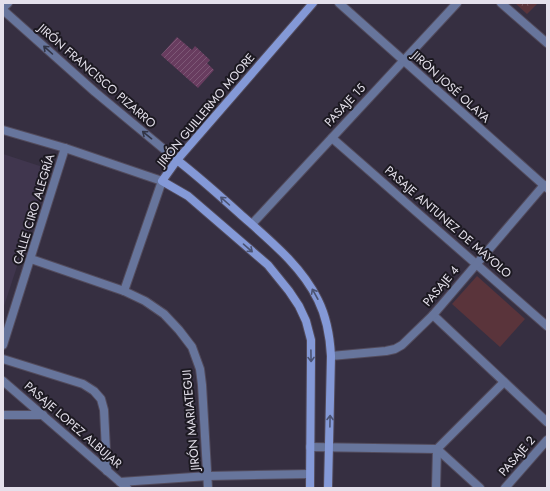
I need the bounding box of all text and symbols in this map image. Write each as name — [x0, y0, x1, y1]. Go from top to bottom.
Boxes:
street label: JIRÓN FRANCISCO PIZARRO — [33, 18, 160, 132]
one-way arrow — [43, 46, 53, 55]
street label: JIRÓN JOSÉ OLAYA — [406, 46, 494, 127]
street label: JIRÓN GUILLERMO MOORE — [152, 49, 259, 172]
street label: PASAJE 15 — [320, 79, 370, 131]
one-way arrow — [141, 130, 152, 139]
street label: CALLE CIRO ALEGRÍA — [9, 151, 59, 266]
street label: PASAJE ANTUNEZ DE MAYOLO — [381, 162, 515, 282]
one-way arrow — [220, 196, 230, 205]
one-way arrow — [243, 243, 253, 252]
street label: PASAJE 4 — [419, 262, 463, 310]
one-way arrow — [310, 288, 318, 300]
one-way arrow — [307, 349, 315, 362]
street label: JIRÓN MARIATEGUI — [178, 369, 205, 473]
street label: PASAJE LOPEZ ALBUJAR — [20, 377, 126, 473]
one-way arrow — [326, 415, 333, 428]
street label: PASAJE 2 — [494, 432, 540, 480]

